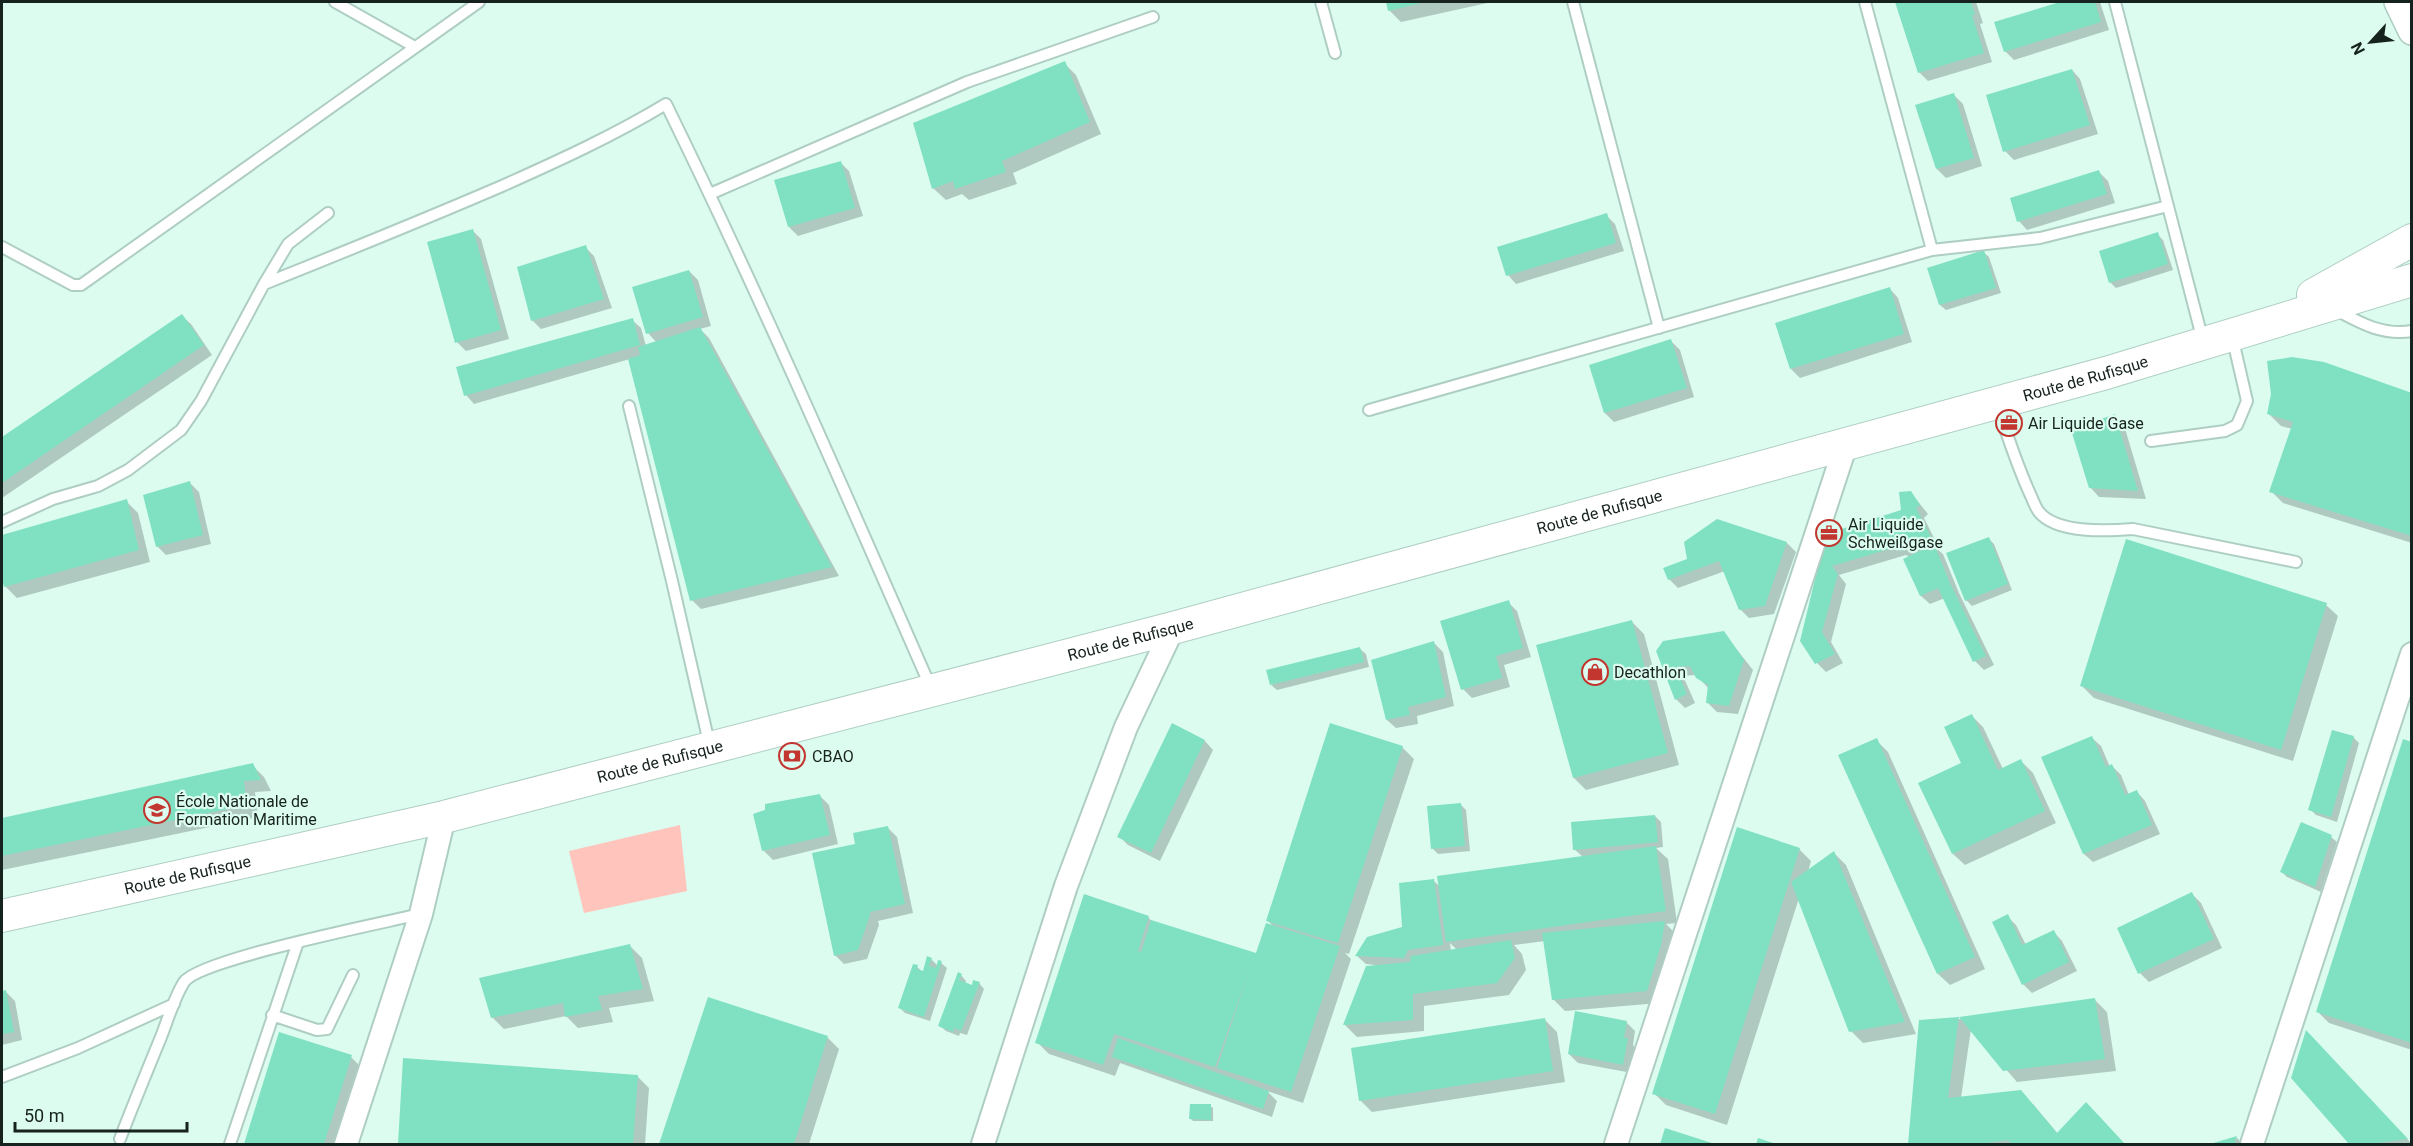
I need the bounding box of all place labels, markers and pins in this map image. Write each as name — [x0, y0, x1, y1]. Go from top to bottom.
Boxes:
office icon: Air Liquide Gase — [1994, 408, 2024, 438]
place label: Air Liquide Gase — [2028, 414, 2144, 433]
place label: Air Liquide Schweißgase — [1848, 515, 1943, 552]
office icon: Air Liquide Schweißgase — [1814, 518, 1844, 548]
shop icon: Decathlon — [1580, 657, 1610, 687]
place label: Decathlon — [1614, 663, 1686, 682]
bank icon: CBAO — [777, 741, 807, 771]
place label: CBAO — [812, 747, 854, 766]
place label: École Nationale de Formation Maritime — [176, 792, 317, 829]
school or university icon: École Nationale de Formation Maritime — [142, 795, 172, 825]

